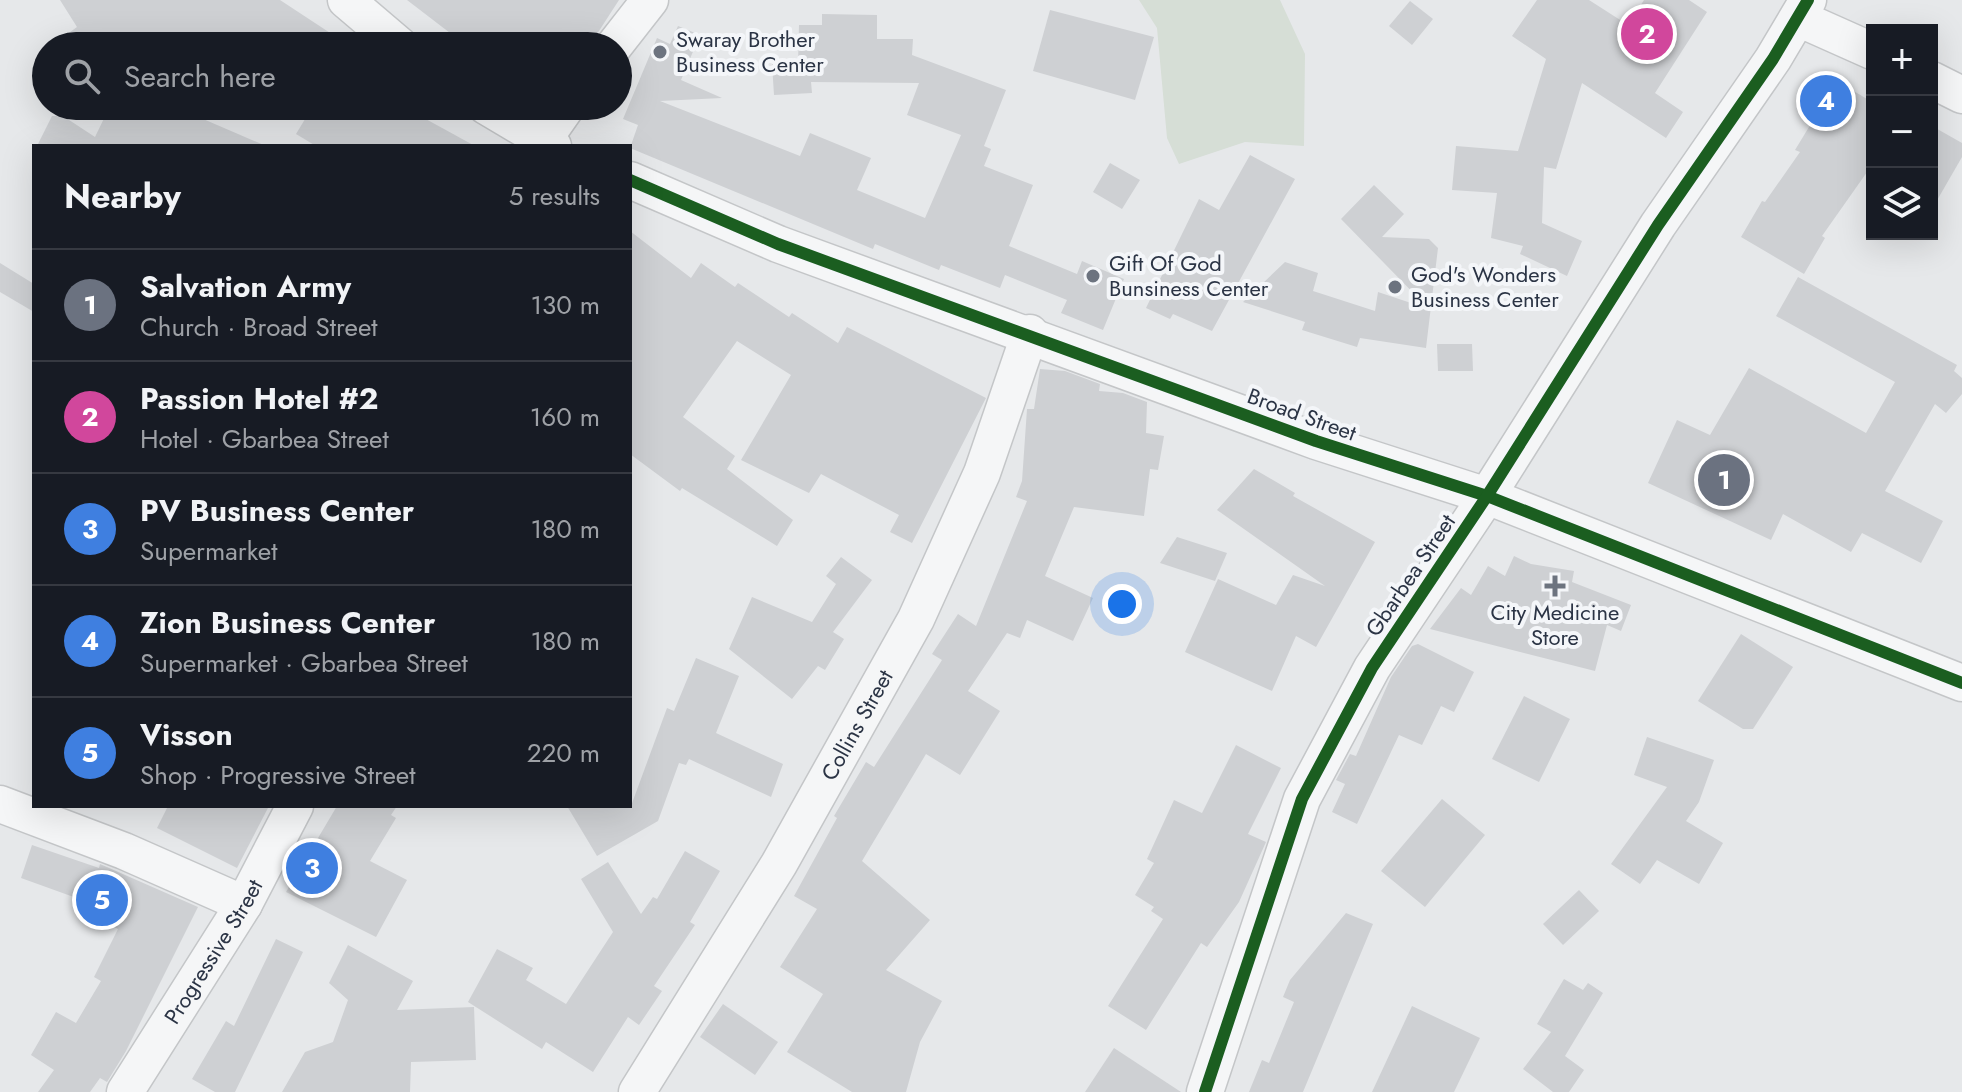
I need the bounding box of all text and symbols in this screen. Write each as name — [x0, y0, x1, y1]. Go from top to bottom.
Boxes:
pin: 2 — [1621, 4, 1673, 64]
place label: Swaray Brother Business Center — [676, 23, 824, 80]
map controls — [1866, 24, 1938, 240]
button: + — [1866, 24, 1938, 96]
search box — [32, 32, 632, 120]
marker: Swaray Brother Business Center — [651, 43, 669, 61]
icon: search — [60, 54, 104, 98]
text: Search here — [124, 55, 276, 98]
pin: 4 — [1800, 71, 1852, 131]
button: − — [1866, 96, 1938, 168]
button: layers — [1866, 168, 1938, 240]
text: Nearby — [64, 172, 181, 221]
text: 5 results — [509, 177, 600, 215]
place label: Gift Of God Bunsiness Center — [1109, 247, 1269, 304]
place label: God's Wonders Business Center — [1411, 258, 1559, 315]
text: Salvation Army — [140, 265, 351, 308]
marker: Gift Of God Bunsiness Center — [1084, 267, 1102, 285]
marker: God's Wonders Business Center — [1386, 278, 1404, 296]
text: 1 — [83, 286, 97, 324]
text: 130 m — [530, 286, 600, 324]
text: Church · Broad Street — [140, 308, 378, 346]
text: Passion Hotel #2 — [140, 377, 378, 420]
street label: Broad Street — [1243, 380, 1362, 449]
text: 2 — [81, 398, 99, 436]
text: 160 m — [530, 398, 600, 436]
text: Hotel · Gbarbea Street — [140, 420, 389, 458]
pin: 1 — [1698, 450, 1750, 510]
text: PV Business Center — [140, 489, 414, 532]
street label: Gbarbea Street — [1357, 507, 1463, 643]
text: 3 — [82, 510, 98, 548]
text: 180 m — [530, 510, 600, 548]
text: Supermarket — [140, 532, 277, 570]
marker: City Medicine Store — [1546, 577, 1564, 595]
your location — [1102, 584, 1142, 624]
place label: City Medicine Store — [1491, 596, 1619, 653]
text: Zion Business Center — [140, 601, 435, 644]
text: 4 — [81, 622, 99, 660]
text: 180 m — [530, 622, 600, 660]
text: Supermarket · Gbarbea Street — [140, 644, 468, 682]
street label: Collins Street — [813, 663, 901, 786]
text: Visson — [140, 713, 233, 756]
text: 5 — [82, 734, 98, 772]
text: 220 m — [527, 734, 600, 772]
text: Shop · Progressive Street — [140, 756, 416, 794]
pin: 3 — [286, 838, 338, 898]
pin: 5 — [76, 870, 128, 930]
street label: Progressive Street — [156, 873, 271, 1030]

